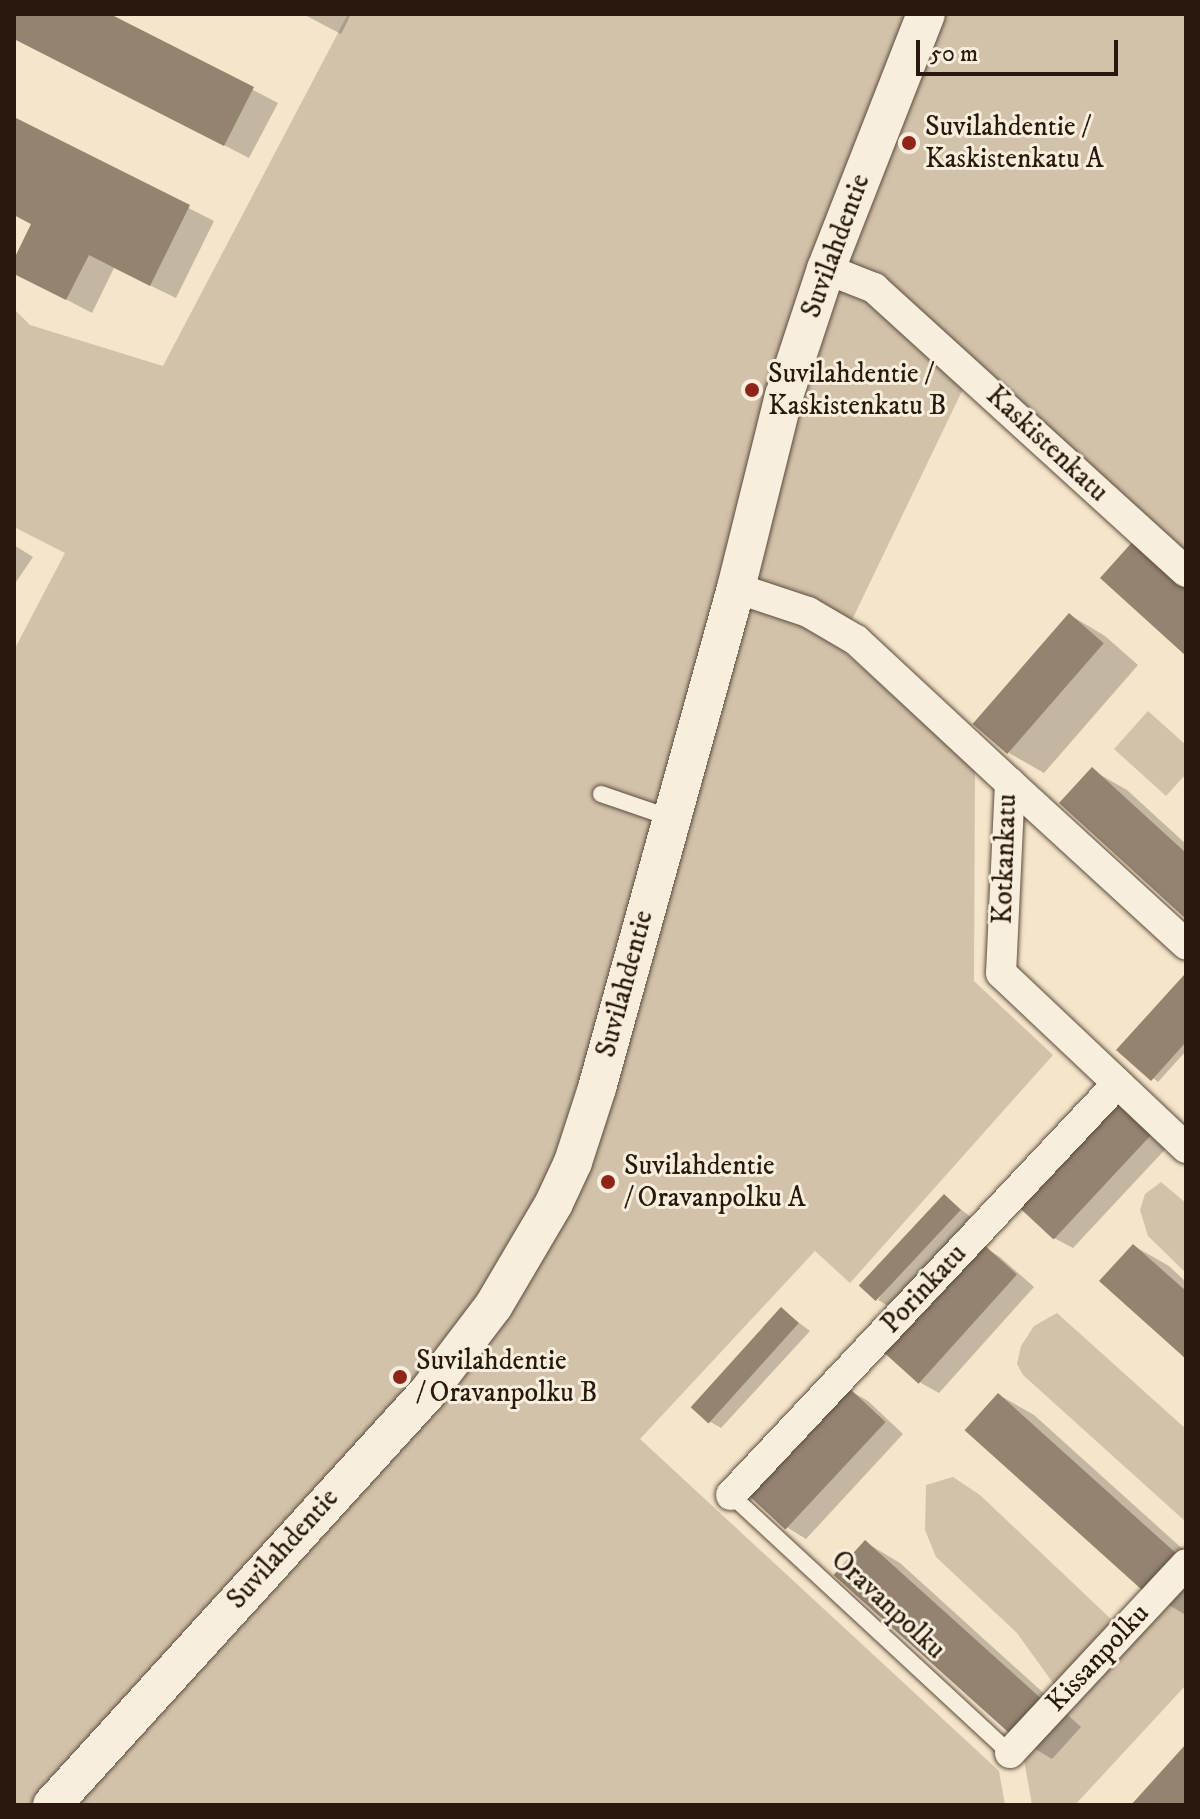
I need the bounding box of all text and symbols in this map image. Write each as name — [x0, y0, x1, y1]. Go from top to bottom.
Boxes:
scale bar — [920, 24, 1122, 74]
text: 50 m — [930, 39, 978, 69]
place label: Suvilahdentie / Kaskistenkatu A — [925, 110, 1104, 176]
marker: Suvilahdentie / Kaskistenkatu A — [900, 134, 918, 152]
street label: Suvilahdentie — [794, 170, 878, 322]
place label: Suvilahdentie / Kaskistenkatu B — [768, 357, 947, 423]
street label: Kaskistenkatu — [979, 379, 1115, 509]
marker: Suvilahdentie / Kaskistenkatu B — [743, 381, 761, 399]
street label: Kotkankatu — [986, 793, 1024, 925]
street label: Suvilahdentie — [589, 907, 661, 1061]
place label: Suvilahdentie / Oravanpolku A — [624, 1149, 806, 1215]
marker: Suvilahdentie / Oravanpolku A — [599, 1173, 617, 1191]
street label: Porinkatu — [874, 1237, 974, 1341]
place label: Suvilahdentie / Oravanpolku B — [416, 1344, 597, 1410]
marker: Suvilahdentie / Oravanpolku B — [391, 1368, 409, 1386]
street label: Suvilahdentie — [220, 1482, 346, 1616]
street label: Oravanpolku — [824, 1544, 952, 1666]
street label: Kissanpolku — [1040, 1597, 1156, 1719]

